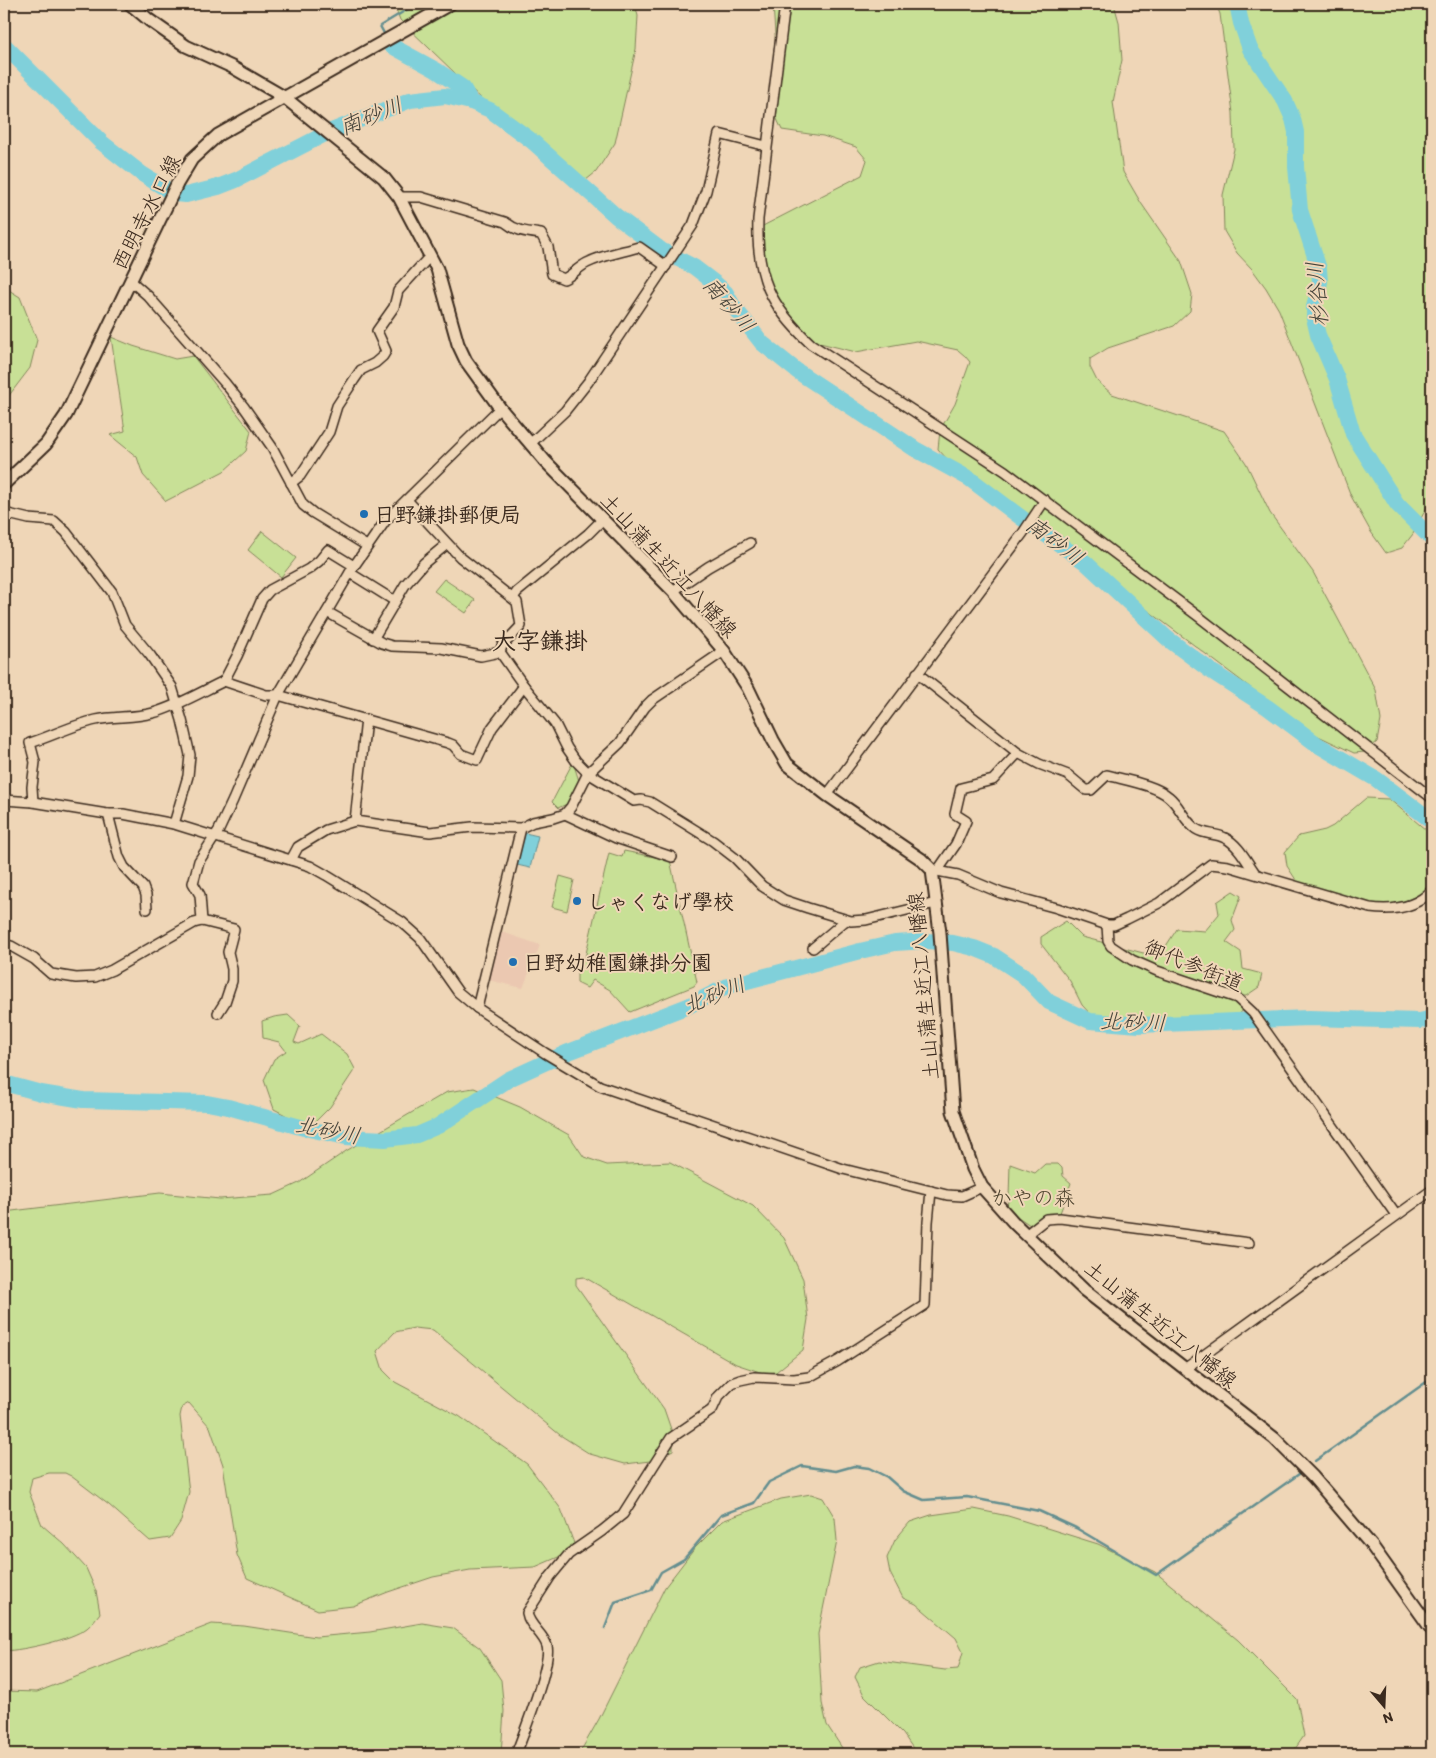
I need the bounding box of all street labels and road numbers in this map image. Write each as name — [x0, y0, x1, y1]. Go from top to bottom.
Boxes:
street label: 西明寺水口線 — [106, 150, 186, 274]
street label: 土山蒲生近江八幡線 — [595, 487, 743, 643]
street label: 土山蒲生近江八幡線 — [902, 891, 944, 1081]
street label: 御代参街道 — [1141, 934, 1247, 996]
street label: 土山蒲生近江八幡線 — [1080, 1255, 1242, 1393]

